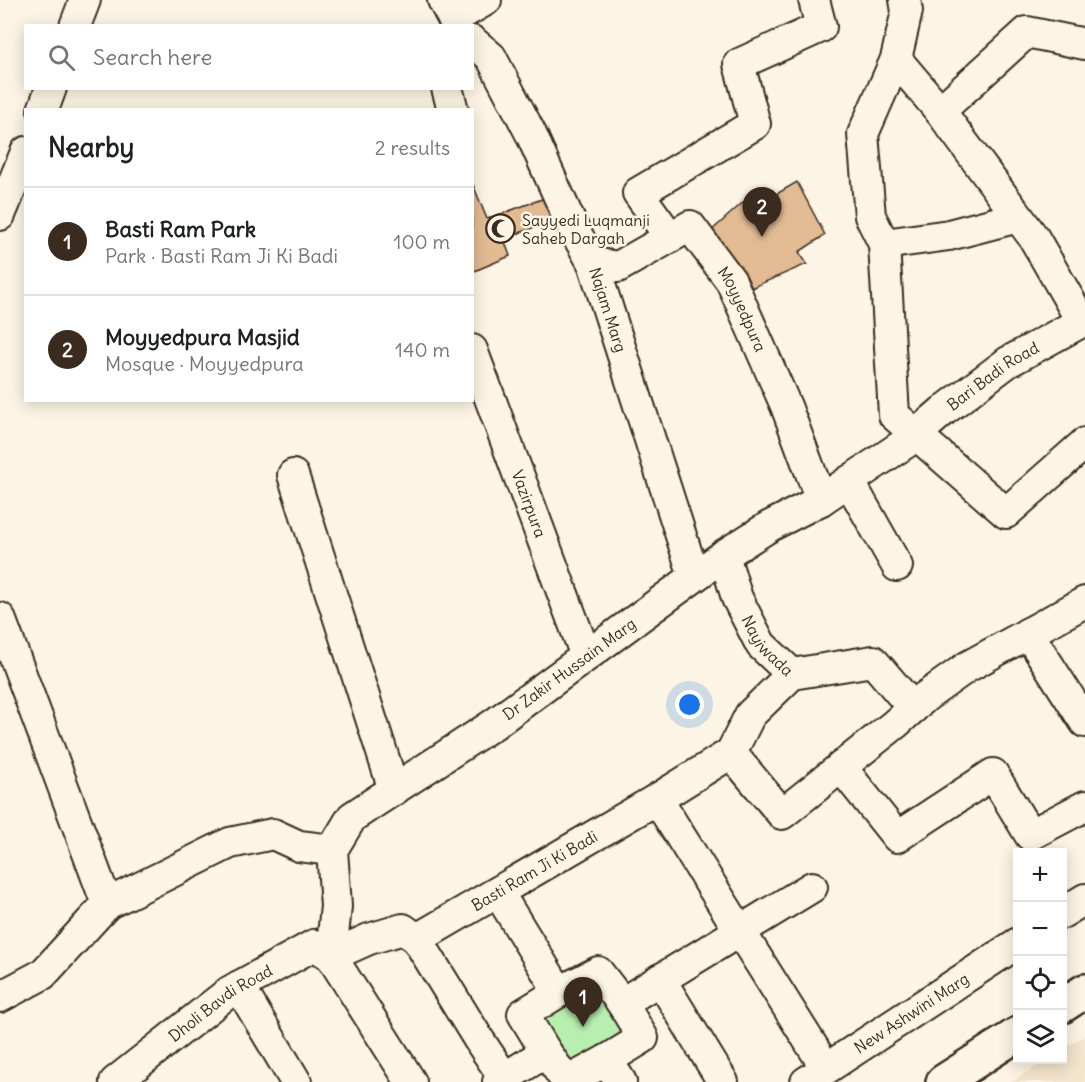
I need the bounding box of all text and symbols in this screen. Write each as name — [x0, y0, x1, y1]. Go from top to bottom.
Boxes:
search box — [24, 24, 474, 90]
icon: search — [45, 41, 78, 74]
text: Search here — [93, 43, 212, 71]
text: Nearby — [48, 131, 134, 164]
text: 2 results — [375, 135, 450, 160]
pin: 2 — [742, 188, 782, 237]
place label: Sayyedi Luqmanji Saheb Dargah — [522, 210, 650, 248]
mosque icon: Sayyedi Luqmanji Saheb Dargah — [485, 213, 517, 245]
text: Basti Ram Park — [105, 215, 256, 243]
text: 1 — [64, 229, 71, 254]
text: 100 m — [393, 229, 450, 254]
text: Park · Basti Ram Ji Ki Badi — [105, 243, 338, 268]
street label: Moyyedpura — [714, 262, 771, 355]
street label: Najam Marg — [585, 265, 631, 355]
text: Moyyedpura Masjid — [105, 323, 300, 351]
text: 2 — [62, 337, 73, 362]
text: 140 m — [395, 337, 450, 362]
street label: Bari Badi Road — [943, 337, 1042, 415]
text: Mosque · Moyyedpura — [105, 351, 304, 376]
street label: Vazirpura — [508, 467, 551, 540]
street label: Nayiwada — [737, 612, 798, 680]
street label: Dr Zakir Hussain Marg — [499, 613, 640, 724]
your location — [675, 690, 704, 719]
street label: Basti Ram Ji Ki Badi — [468, 826, 601, 915]
map controls — [1013, 848, 1067, 1064]
button: + — [1013, 848, 1067, 902]
button: − — [1013, 902, 1067, 956]
button: locate — [1013, 956, 1067, 1010]
street label: Dholi Bavdi Road — [164, 960, 276, 1046]
street label: New Ashwini Marg — [850, 968, 972, 1058]
pin: 1 — [564, 978, 602, 1027]
button: layers — [1013, 1010, 1067, 1064]

